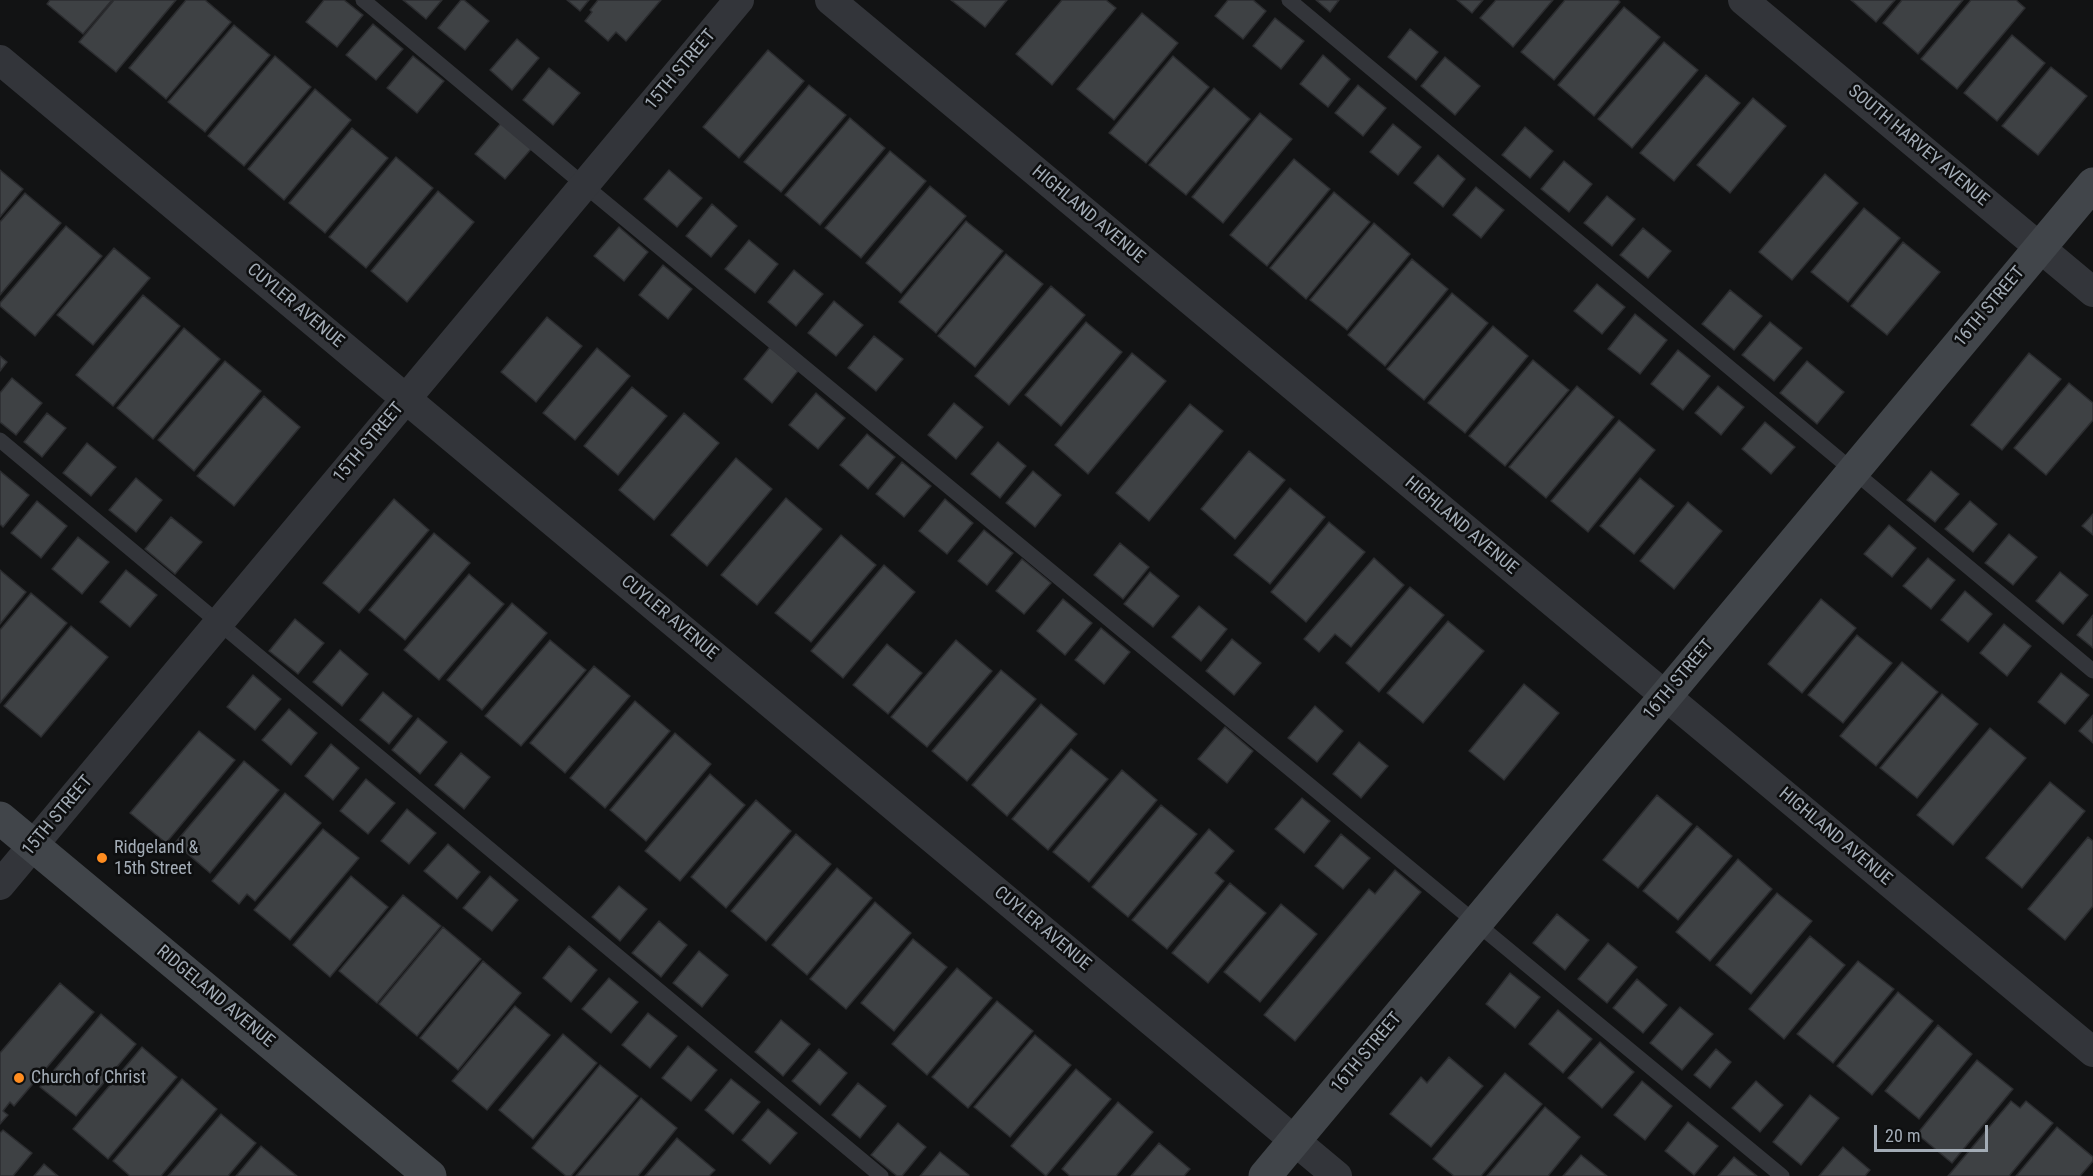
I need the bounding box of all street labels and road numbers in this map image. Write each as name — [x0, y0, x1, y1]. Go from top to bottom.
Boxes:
street label: 15TH STREET — [641, 25, 721, 115]
street label: SOUTH HARVEY AVENUE — [1843, 81, 1993, 211]
street label: HIGHLAND AVENUE — [1027, 161, 1149, 269]
street label: CUYLER AVENUE — [242, 259, 348, 353]
street label: 16TH STREET — [1950, 262, 2030, 352]
street label: 15TH STREET — [329, 398, 409, 488]
street label: HIGHLAND AVENUE — [1400, 472, 1522, 580]
street label: CUYLER AVENUE — [616, 571, 722, 665]
street label: 16TH STREET — [1639, 635, 1719, 725]
street label: 15TH STREET — [18, 771, 98, 861]
street label: HIGHLAND AVENUE — [1774, 783, 1896, 891]
street label: CUYLER AVENUE — [989, 882, 1095, 976]
street label: RIDGELAND AVENUE — [152, 941, 278, 1053]
street label: 16TH STREET — [1327, 1008, 1407, 1098]

